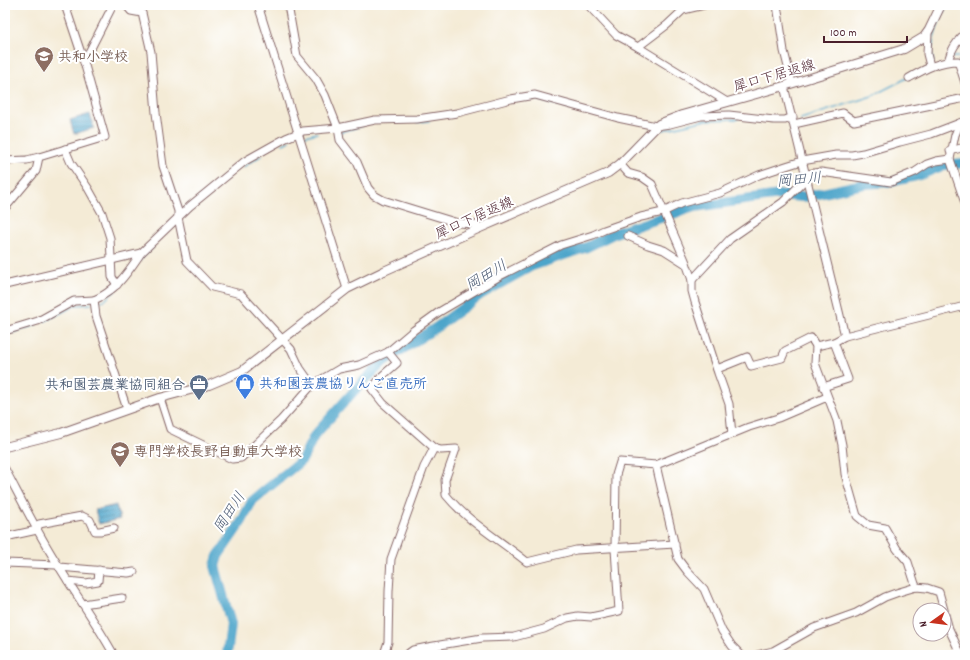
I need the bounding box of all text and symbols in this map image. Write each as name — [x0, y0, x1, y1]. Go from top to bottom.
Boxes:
scale bar — [824, 18, 907, 44]
text: 100 m — [830, 25, 857, 42]
school or university icon: 共和小学校 — [33, 45, 55, 73]
place label: 共和小学校 — [58, 48, 128, 68]
street label: 犀口下居返線 — [731, 56, 818, 98]
water label: 岡田川 — [776, 168, 823, 194]
street label: 犀口下居返線 — [432, 193, 517, 245]
water label: 岡田川 — [462, 256, 512, 298]
shop icon: 共和園芸農協りんご直売所 — [234, 372, 256, 400]
office icon: 共和園芸農業協同組合 — [188, 373, 210, 401]
place label: 共和園芸農協りんご直売所 — [259, 375, 427, 395]
place label: 共和園芸農業協同組合 — [45, 376, 185, 396]
school or university icon: 専門学校長野自動車大学校 — [109, 440, 131, 468]
place label: 専門学校長野自動車大学校 — [134, 443, 302, 463]
water label: 岡田川 — [209, 488, 252, 538]
north arrow — [912, 602, 952, 642]
text: N — [916, 619, 933, 629]

